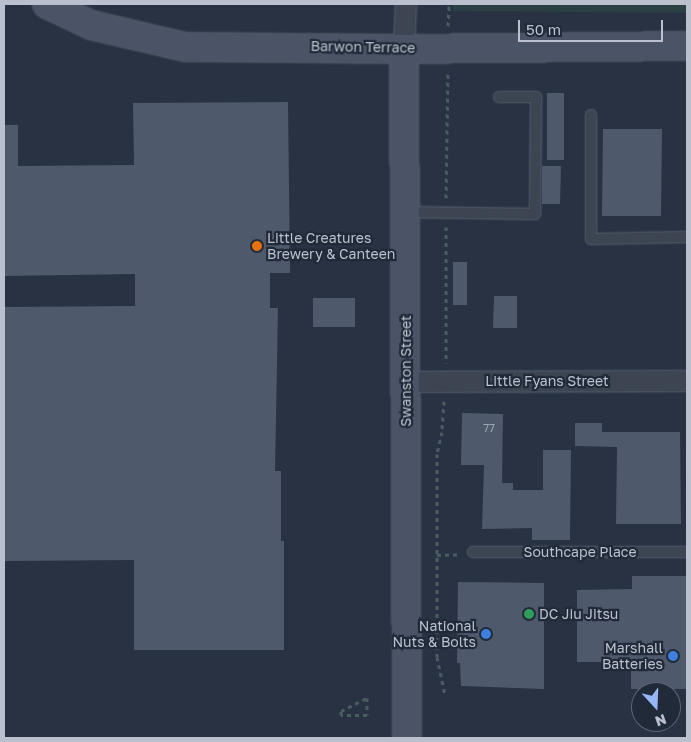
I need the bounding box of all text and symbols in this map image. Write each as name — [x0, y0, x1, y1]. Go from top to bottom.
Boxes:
scale bar — [521, 10, 666, 42]
text: 50 m — [526, 20, 561, 38]
street label: Barwon Terrace — [311, 38, 415, 56]
place label: Little Creatures Brewery & Canteen — [267, 230, 395, 262]
marker: Little Creatures Brewery & Canteen — [251, 240, 263, 252]
street label: Swanston Street — [398, 315, 414, 427]
street label: Little Fyans Street — [485, 373, 609, 389]
house number: 77 — [483, 421, 495, 435]
street label: Southcape Place — [523, 544, 637, 560]
place label: DC Jiu Jitsu — [539, 606, 618, 622]
marker: DC Jiu Jitsu — [523, 608, 535, 620]
place label: National Nuts & Bolts — [392, 618, 476, 650]
marker: National Nuts & Bolts — [480, 628, 492, 640]
place label: Marshall Batteries — [602, 640, 663, 672]
marker: Marshall Batteries — [667, 650, 679, 662]
north arrow — [631, 682, 681, 732]
text: N — [653, 711, 669, 730]

